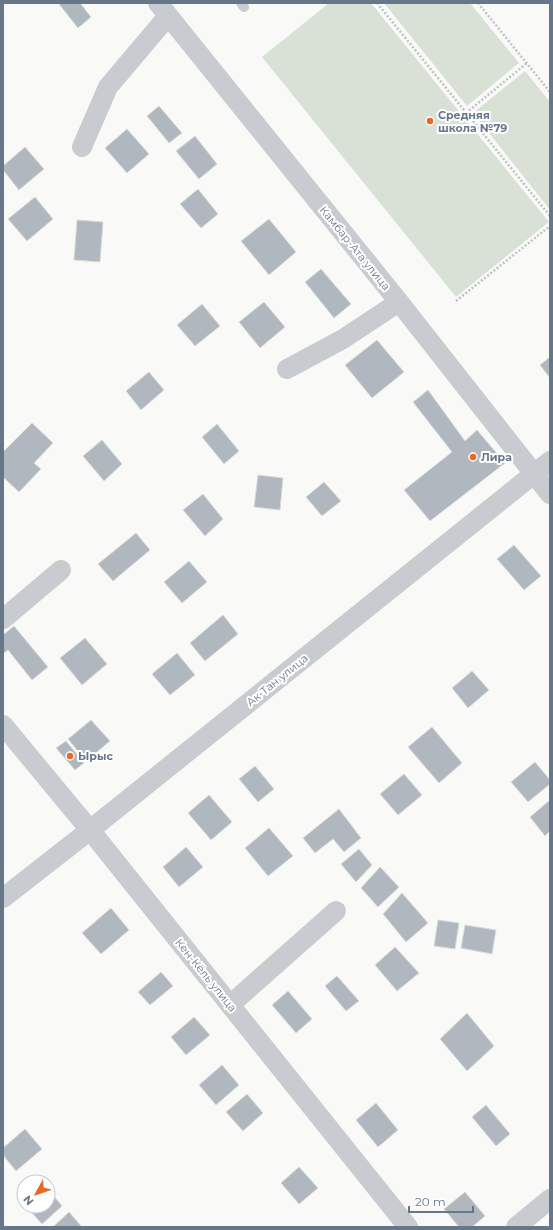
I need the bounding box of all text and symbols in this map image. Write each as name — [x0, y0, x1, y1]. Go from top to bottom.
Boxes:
place label: Средняя школа №79 — [438, 108, 507, 135]
marker: Средняя школа №79 — [425, 116, 435, 126]
street label: Камбар-Ата улица — [317, 203, 393, 293]
place label: Лира — [481, 450, 512, 464]
marker: Лира — [468, 452, 478, 462]
street label: Ак-Тан улица — [243, 651, 311, 709]
place label: Ырыс — [78, 749, 113, 763]
marker: Ырыс — [65, 751, 75, 761]
street label: Кен-Кёль улица — [172, 936, 240, 1014]
north arrow — [16, 1174, 56, 1214]
scale bar — [409, 1188, 473, 1214]
text: N — [20, 1193, 37, 1208]
text: 20 m — [415, 1194, 446, 1209]

